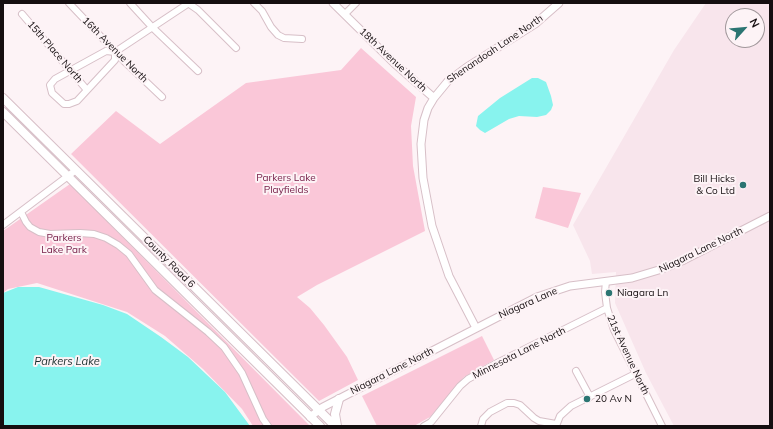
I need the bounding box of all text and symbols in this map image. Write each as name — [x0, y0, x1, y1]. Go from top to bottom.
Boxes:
north arrow — [725, 8, 765, 48]
street label: Shenandoah Lane North — [445, 12, 545, 86]
street label: 16th Avenue North — [80, 15, 150, 85]
text: N — [747, 16, 763, 30]
street label: 15th Place North — [25, 19, 85, 85]
street label: 18th Avenue North — [357, 26, 429, 94]
park label: Parkers Lake Playfields — [256, 172, 316, 196]
place label: Bill Hicks & Co Ltd — [693, 173, 735, 196]
marker: Bill Hicks & Co Ltd — [738, 180, 748, 190]
street label: Niagara Lane North — [657, 224, 745, 276]
park label: Parkers Lake Park — [41, 232, 87, 256]
street label: County Road 6 — [141, 234, 197, 290]
street label: Niagara Lane — [497, 285, 559, 321]
place label: Niagara Ln — [617, 287, 668, 299]
marker: Niagara Ln — [604, 288, 614, 298]
street label: 21st Avenue North — [604, 313, 652, 397]
street label: Minnesota Lane North — [471, 324, 567, 382]
street label: Niagara Lane North — [348, 345, 436, 397]
water label: Parkers Lake — [34, 355, 100, 369]
place label: 20 Av N — [595, 393, 632, 405]
marker: 20 Av N — [582, 394, 592, 404]

